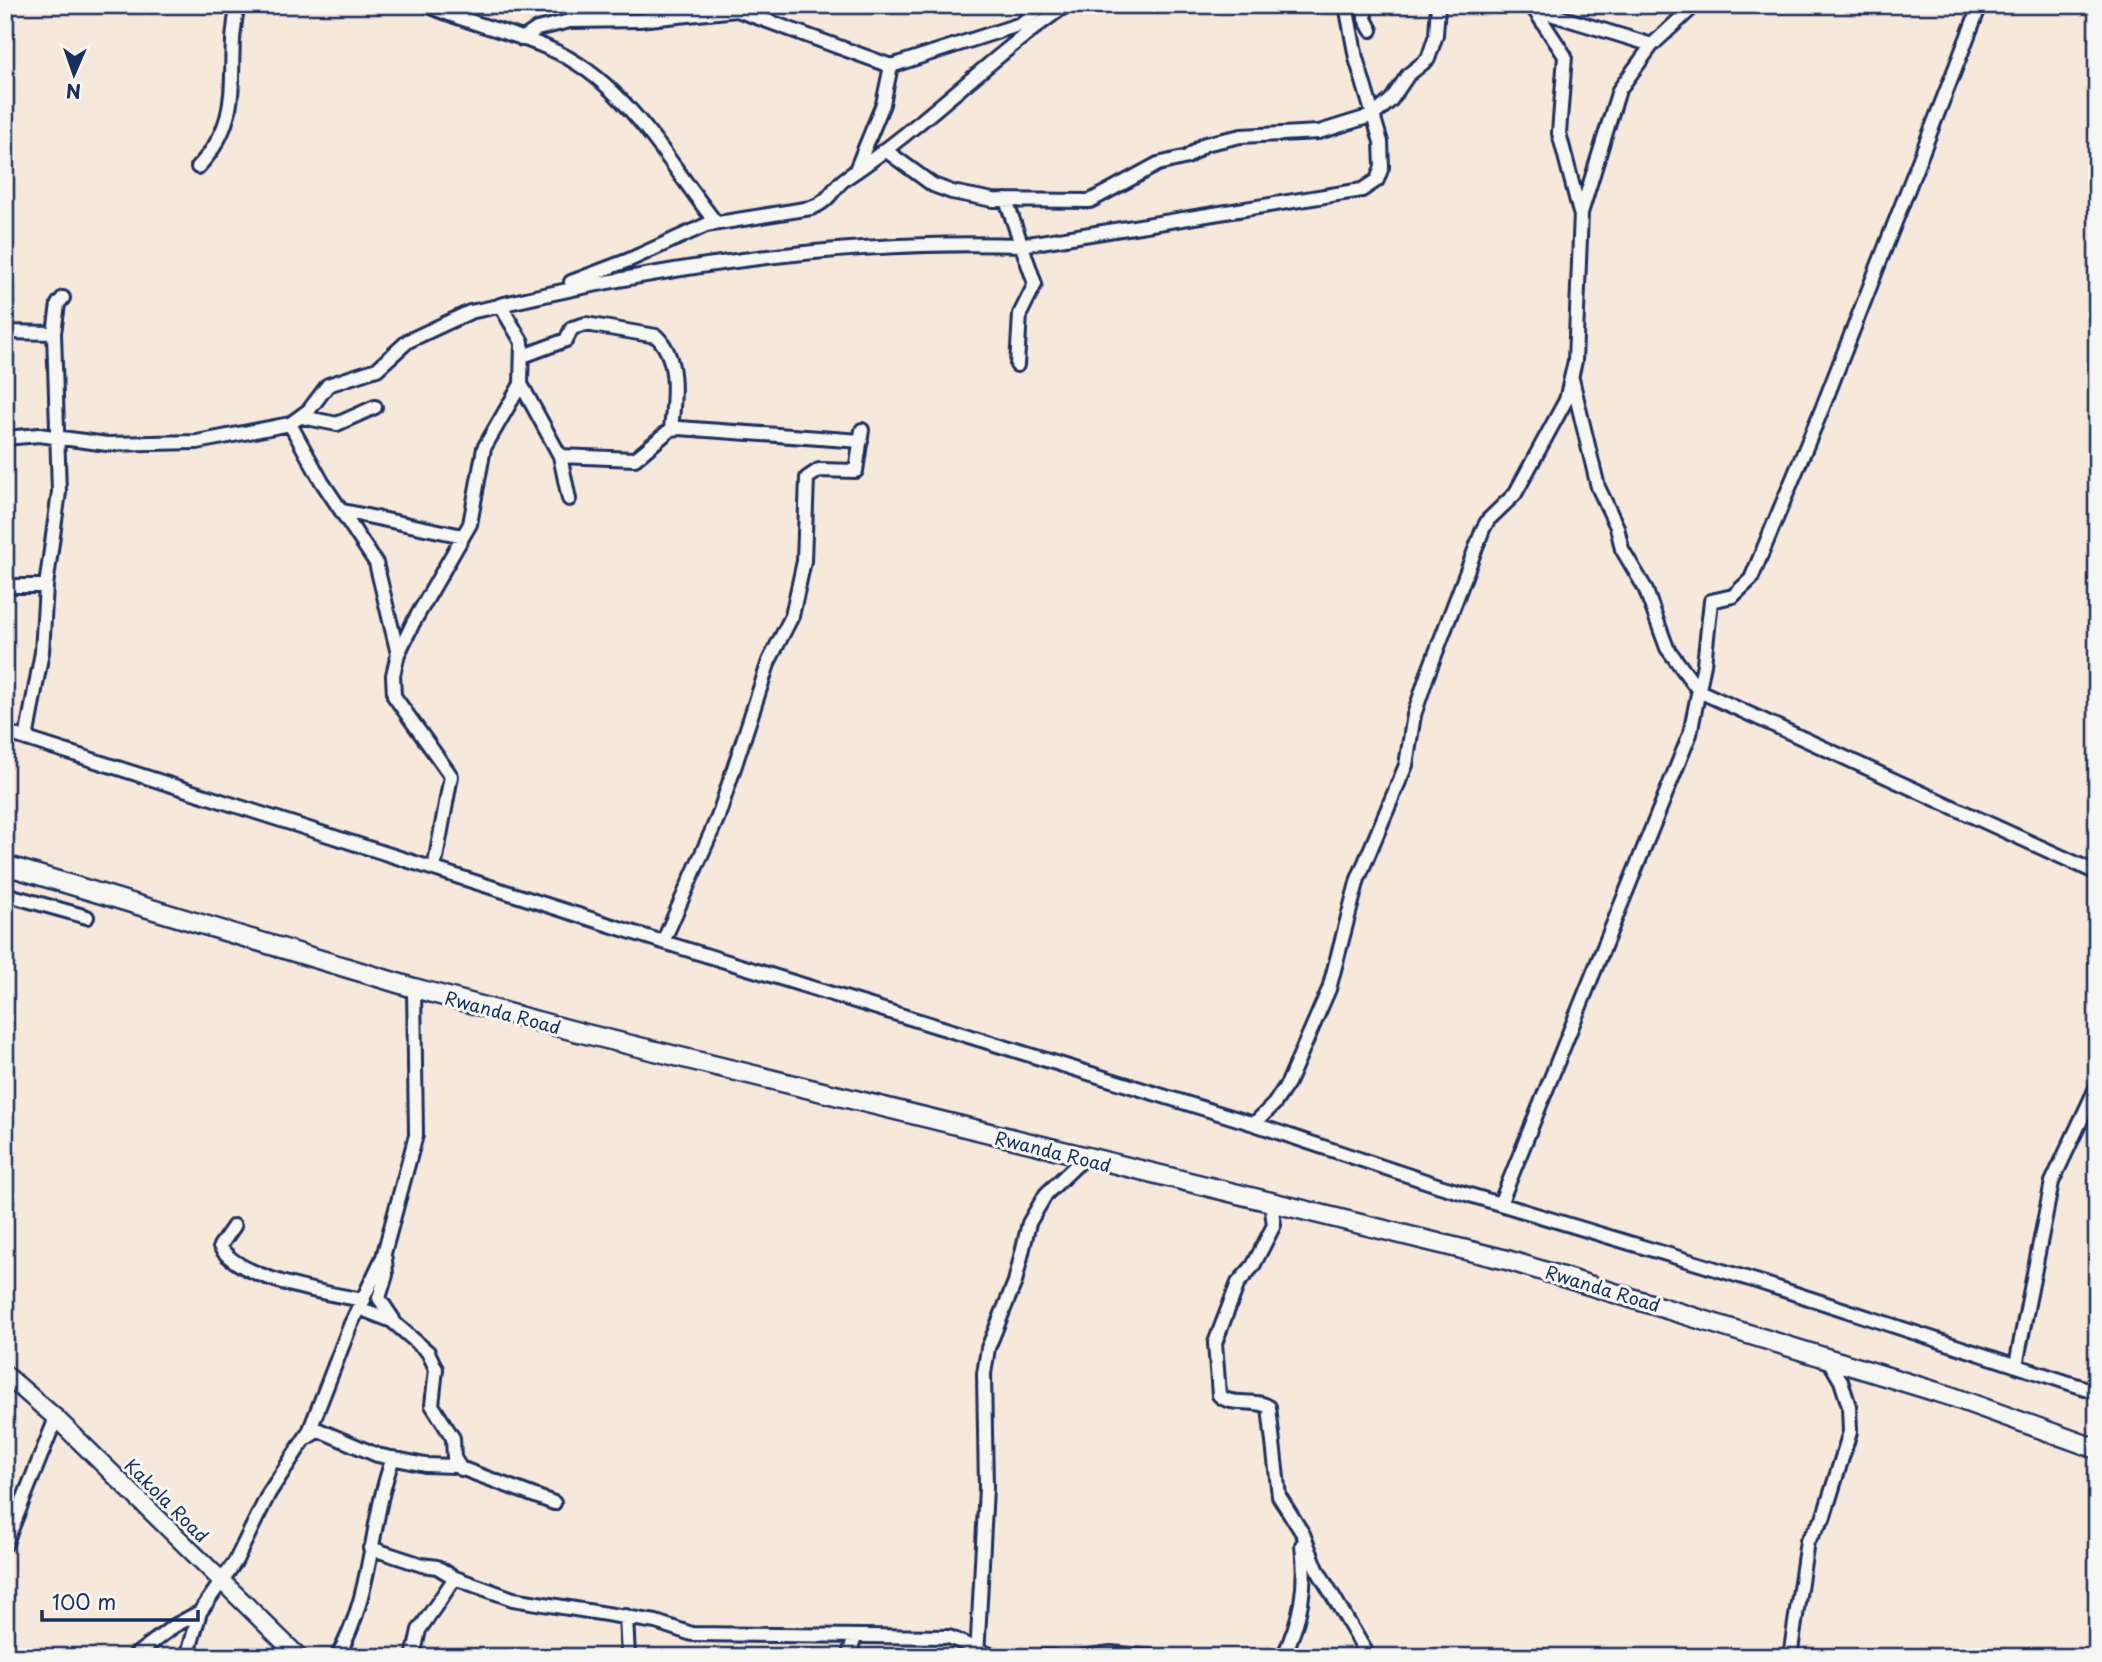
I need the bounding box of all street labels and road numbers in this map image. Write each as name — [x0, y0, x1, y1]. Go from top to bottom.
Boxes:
street label: Rwanda Road — [442, 984, 564, 1040]
street label: Rwanda Road — [992, 1124, 1114, 1178]
street label: Rwanda Road — [1542, 1258, 1664, 1318]
street label: Kakola Road — [119, 1452, 215, 1548]

